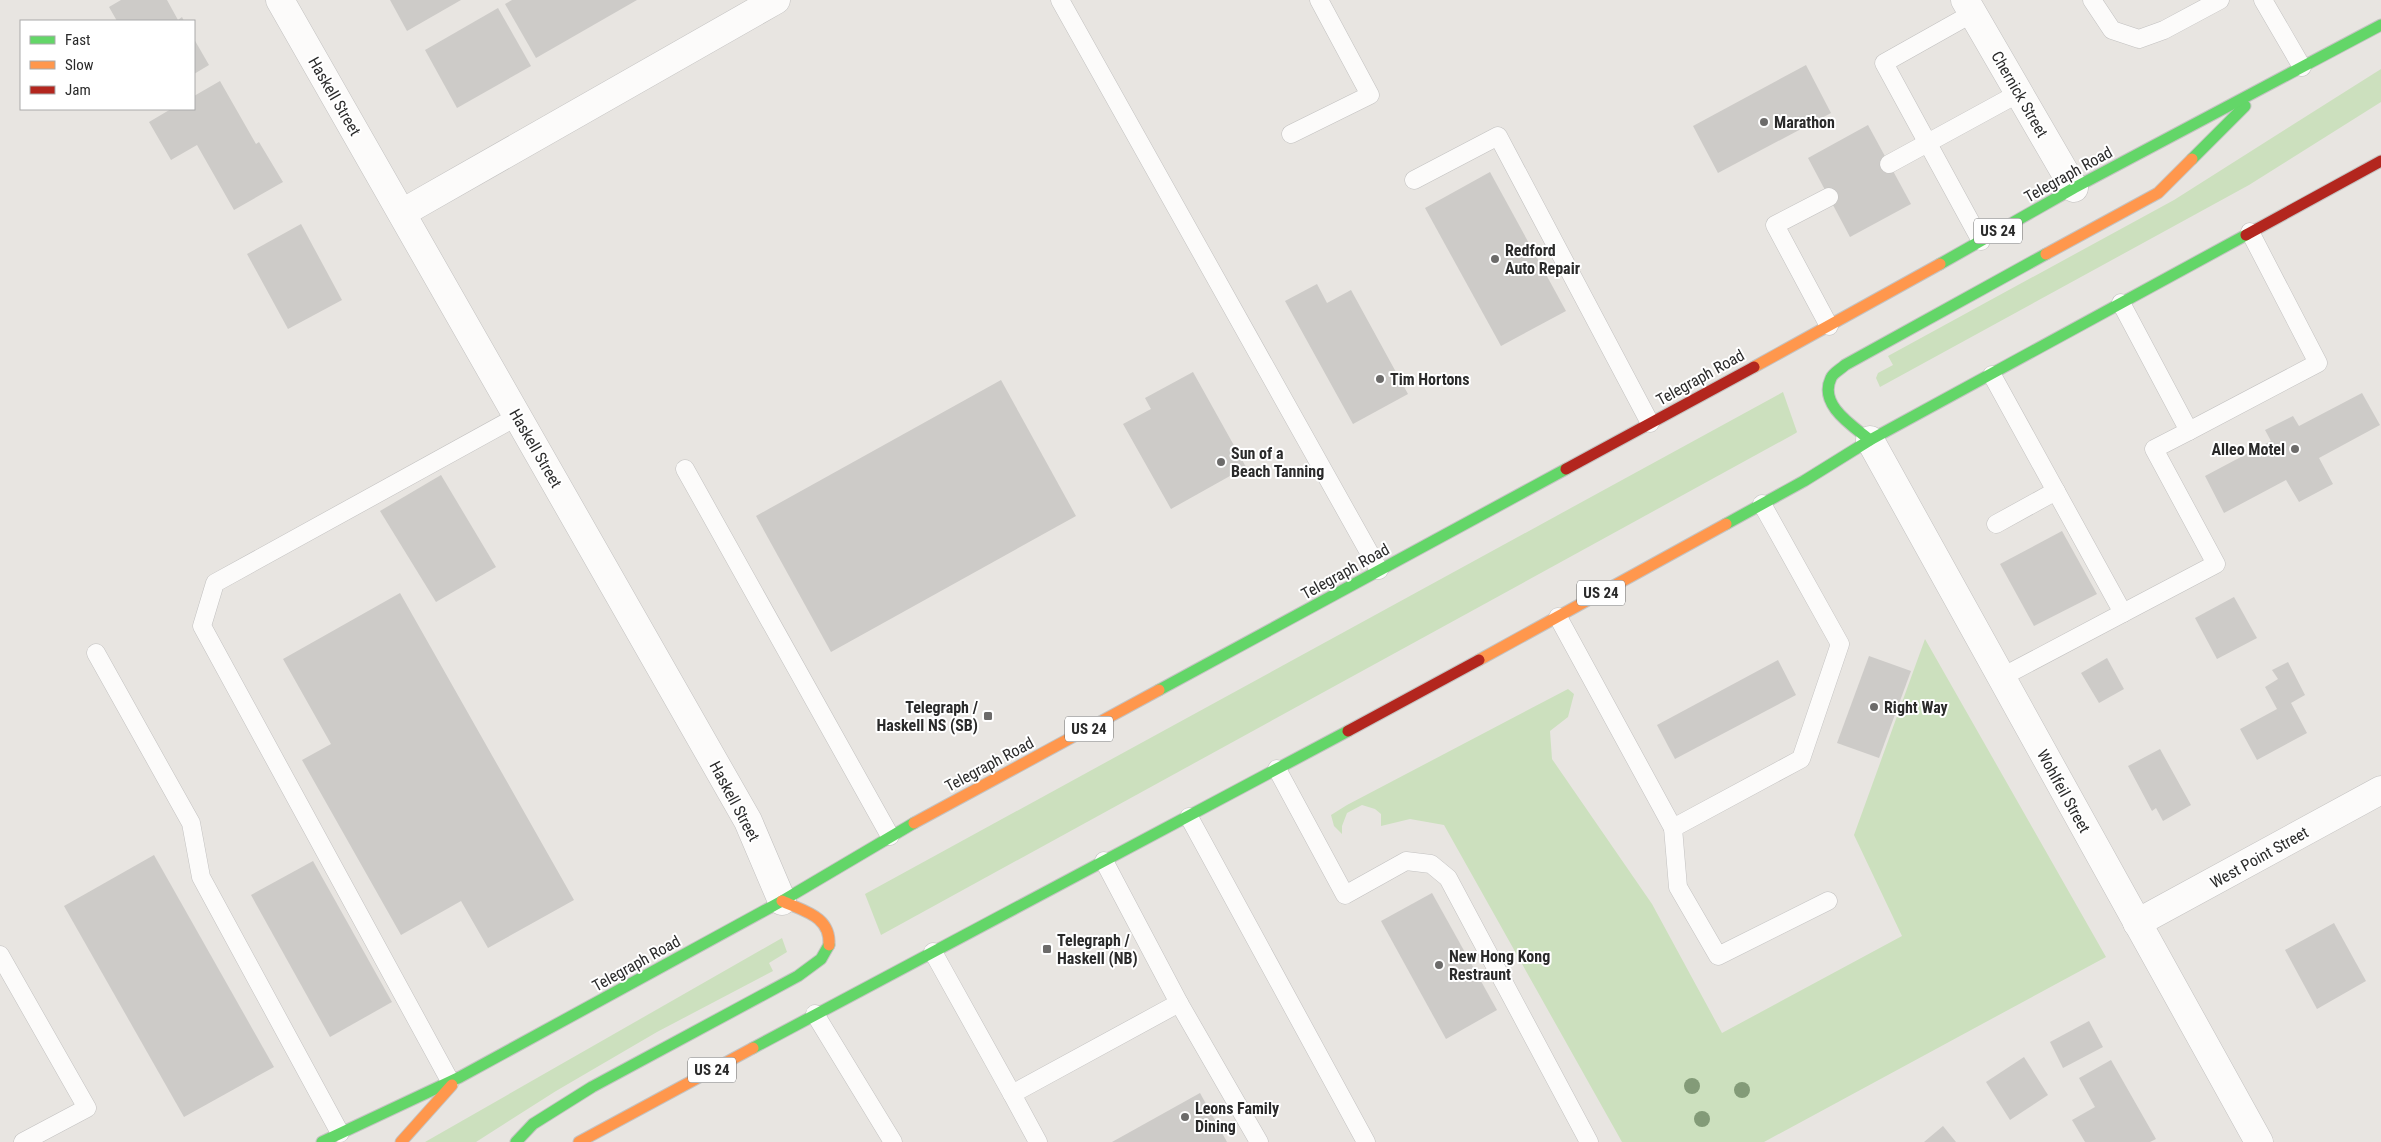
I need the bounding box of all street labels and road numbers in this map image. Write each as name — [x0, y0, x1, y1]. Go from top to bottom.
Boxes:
street label: Chernick Street — [1987, 48, 2052, 141]
street label: Haskell Street — [304, 53, 365, 139]
street label: Telegraph Road — [2021, 142, 2116, 206]
road number: US 24 — [1974, 218, 2022, 244]
street label: Telegraph Road — [1653, 345, 1748, 409]
street label: Haskell Street — [505, 405, 566, 491]
street label: Telegraph Road — [1298, 539, 1393, 603]
road number: US 24 — [1577, 580, 1625, 606]
road number: US 24 — [1065, 716, 1113, 742]
street label: Telegraph Road — [942, 733, 1037, 796]
street label: Wohlfeil Street — [2033, 746, 2094, 836]
street label: Haskell Street — [706, 758, 764, 845]
street label: West Point Street — [2207, 823, 2312, 892]
street label: Telegraph Road — [589, 931, 684, 995]
road number: US 24 — [688, 1058, 736, 1082]

